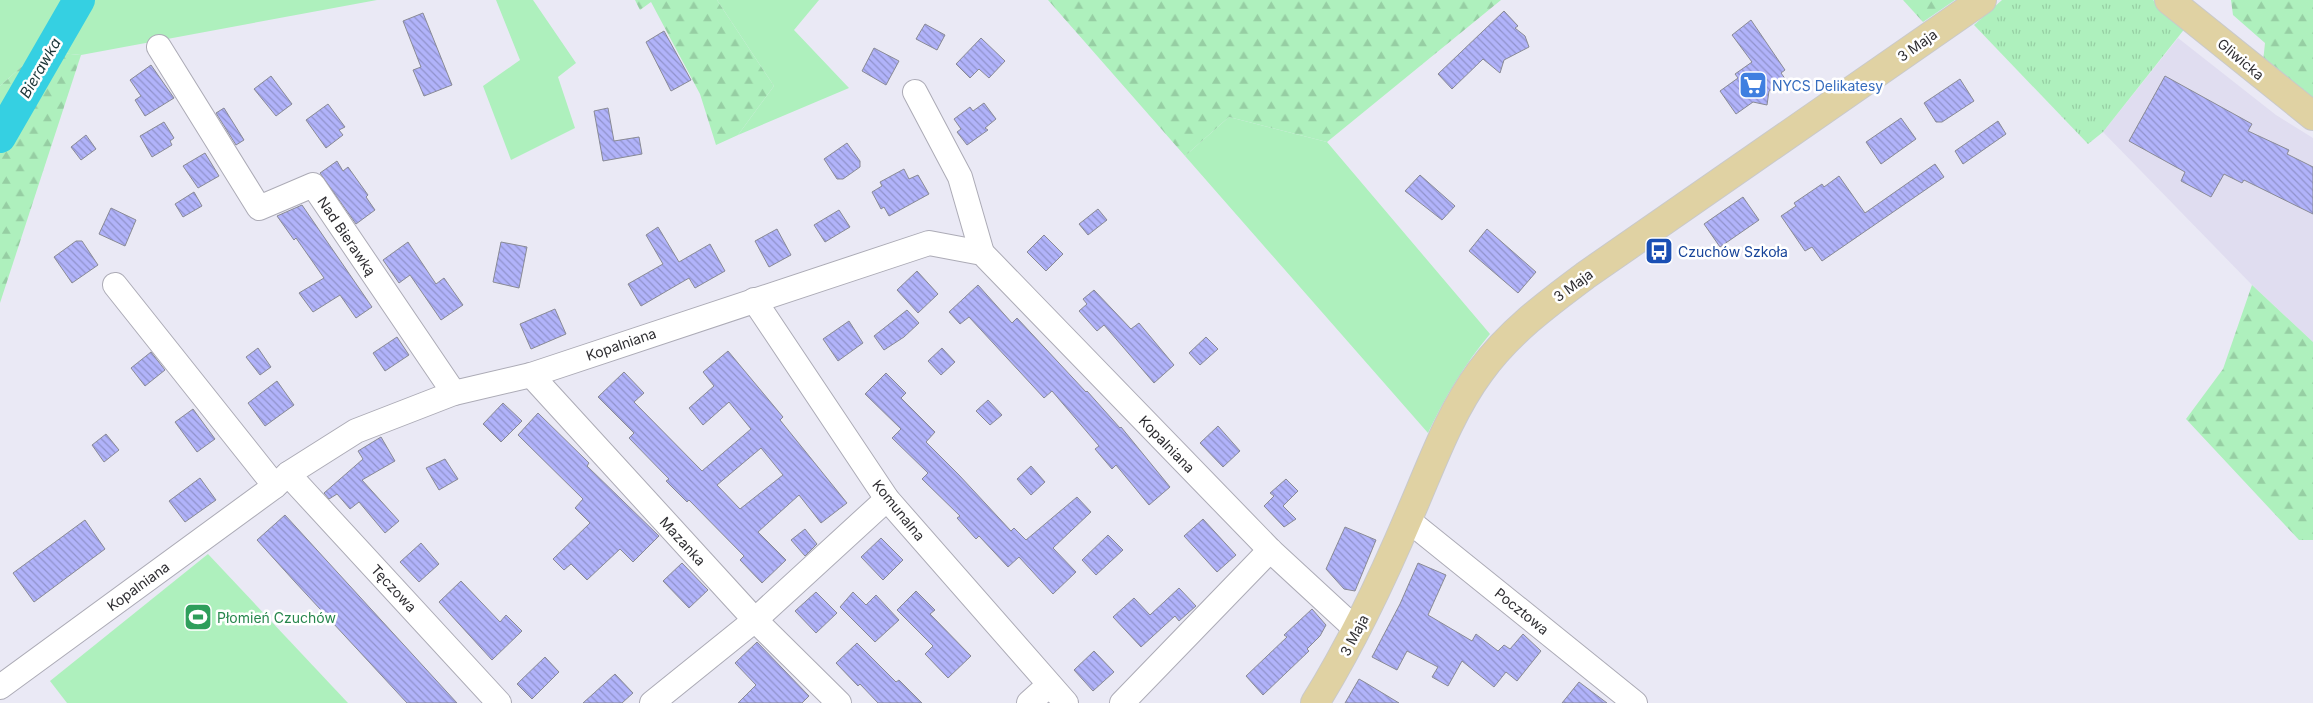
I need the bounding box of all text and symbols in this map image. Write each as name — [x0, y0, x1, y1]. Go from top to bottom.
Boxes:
street label: 3 Maja — [1894, 25, 1940, 65]
water label: Bierawka — [15, 35, 65, 101]
street label: Gliwicka — [2214, 35, 2268, 83]
supermarket icon: NYCS Delikatesy — [1738, 70, 1768, 100]
place label: NYCS Delikatesy — [1772, 77, 1883, 94]
street label: Nad Bierawką — [314, 193, 380, 279]
bus stop icon: Czuchów Szkoła — [1644, 236, 1674, 266]
place label: Czuchów Szkoła — [1678, 243, 1788, 260]
street label: 3 Maja — [1550, 265, 1596, 305]
street label: Kopalniana — [584, 324, 658, 364]
street label: Kopalniana — [1136, 412, 1198, 476]
street label: Komunalna — [869, 476, 929, 544]
street label: Mazanka — [657, 513, 709, 569]
street label: Kopalniana — [104, 558, 172, 614]
street label: Tęczowa — [368, 561, 420, 615]
street label: Pocztowa — [1492, 584, 1552, 638]
sports icon: Płomień Czuchów — [183, 602, 213, 632]
place label: Płomień Czuchów — [217, 609, 336, 626]
street label: 3 Maja — [1336, 611, 1372, 659]

